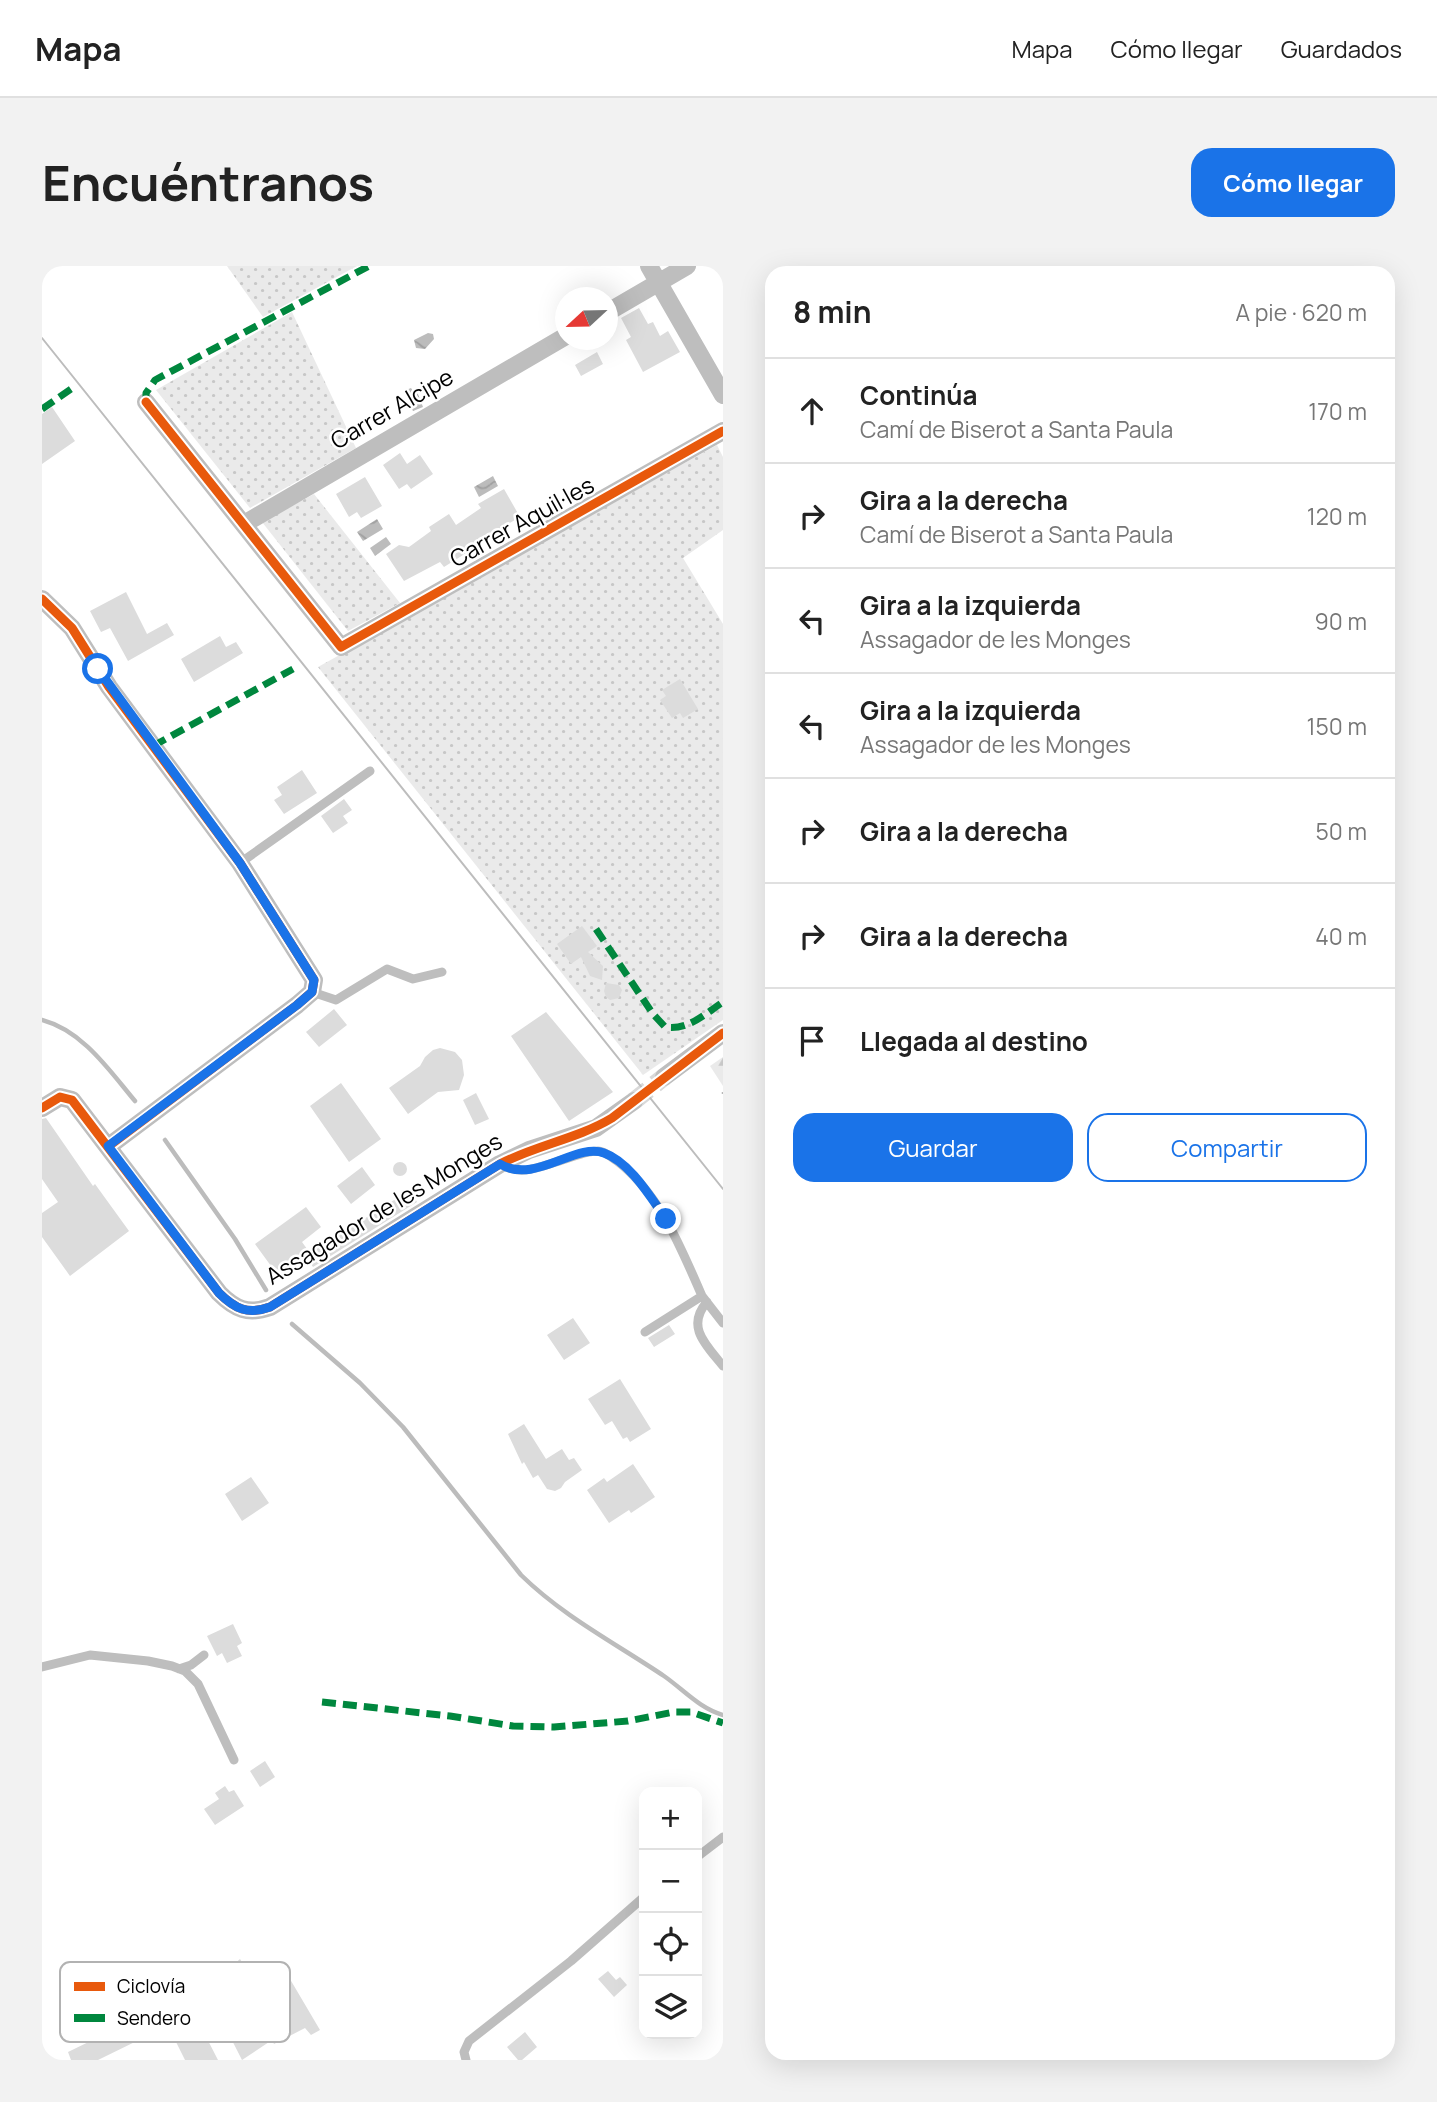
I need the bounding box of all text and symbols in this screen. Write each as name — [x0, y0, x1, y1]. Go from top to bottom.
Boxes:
text: Mapa — [35, 26, 122, 71]
text: Mapa — [1012, 32, 1073, 65]
text: Cómo llegar — [1111, 32, 1243, 65]
text: Guardados — [1281, 32, 1402, 65]
button: Cómo llegar — [1191, 148, 1395, 217]
text: Encuéntranos — [42, 149, 374, 216]
north arrow — [555, 287, 618, 350]
text: 8 min — [793, 291, 872, 332]
text: A pie · 620 m — [1235, 296, 1367, 328]
street label: Carrer Alcipe — [324, 360, 459, 456]
text: Continúa — [860, 377, 978, 413]
icon: ahead — [793, 392, 831, 430]
text: 170 m — [1308, 395, 1367, 427]
text: Camí de Biserot a Santa Paula — [860, 413, 1173, 445]
street label: Carrer Aquil·les — [444, 468, 600, 574]
text: Gira a la derecha — [860, 482, 1068, 518]
icon: right — [793, 497, 831, 535]
text: 120 m — [1307, 500, 1367, 532]
text: Camí de Biserot a Santa Paula — [860, 518, 1173, 550]
text: Gira a la izquierda — [860, 587, 1081, 623]
icon: left — [793, 602, 831, 640]
text: 90 m — [1315, 605, 1367, 637]
text: Assagador de les Monges — [860, 623, 1131, 655]
route start — [82, 653, 113, 684]
text: Gira a la izquierda — [860, 692, 1081, 728]
icon: left — [793, 707, 831, 745]
text: 150 m — [1307, 710, 1367, 742]
text: Assagador de les Monges — [860, 728, 1131, 760]
icon: right — [793, 812, 831, 850]
text: Gira a la derecha — [860, 813, 1068, 849]
text: 50 m — [1316, 815, 1367, 847]
icon: right — [793, 917, 831, 955]
text: Gira a la derecha — [860, 918, 1068, 954]
text: 40 m — [1315, 920, 1367, 952]
icon: arrive — [793, 1022, 831, 1060]
text: Llegada al destino — [860, 1023, 1088, 1059]
button: Guardar — [793, 1113, 1073, 1182]
button: Compartir — [1087, 1113, 1367, 1182]
street label: Assagador de les Monges — [259, 1125, 508, 1292]
route end — [650, 1203, 681, 1234]
map controls — [639, 1787, 702, 2039]
button: + — [639, 1787, 702, 1850]
button: − — [639, 1850, 702, 1913]
button: locate — [639, 1913, 702, 1976]
legend — [60, 1962, 290, 2042]
text: Ciclovía — [117, 1973, 185, 1999]
button: layers — [639, 1976, 702, 2039]
text: Sendero — [117, 2005, 191, 2031]

